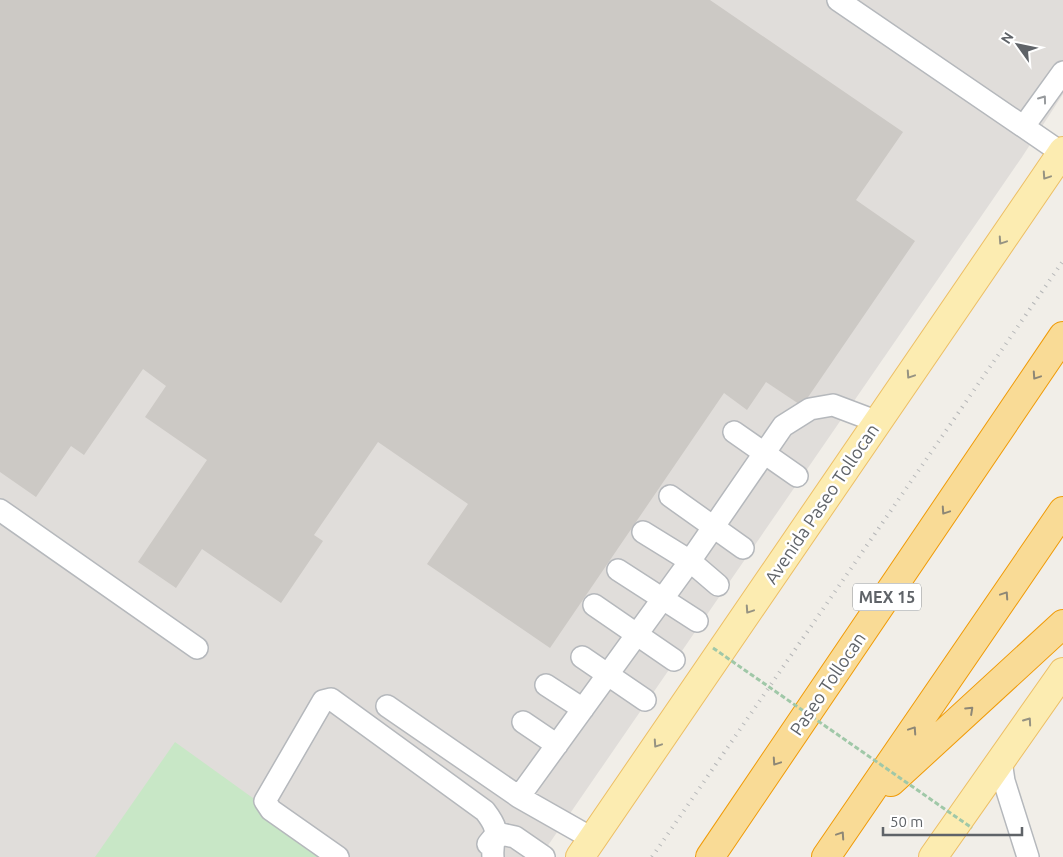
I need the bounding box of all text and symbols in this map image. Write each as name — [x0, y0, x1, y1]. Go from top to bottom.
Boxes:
north arrow — [993, 20, 1043, 70]
text: N — [998, 29, 1017, 47]
one-way arrow — [1037, 95, 1046, 105]
one-way arrow — [1043, 170, 1052, 179]
one-way arrow — [999, 235, 1008, 245]
one-way arrow — [907, 369, 916, 379]
one-way arrow — [1033, 370, 1042, 380]
street label: Avenida Paseo Tollocan — [760, 420, 882, 587]
one-way arrow — [942, 505, 951, 515]
road number: MEX 15 — [853, 584, 921, 610]
one-way arrow — [999, 592, 1008, 601]
one-way arrow — [746, 604, 755, 614]
street label: Paseo Tollocan — [785, 628, 869, 739]
one-way arrow — [964, 707, 973, 716]
one-way arrow — [1022, 718, 1031, 727]
one-way arrow — [907, 726, 916, 735]
one-way arrow — [654, 738, 663, 748]
one-way arrow — [772, 756, 782, 765]
scale bar — [883, 804, 1022, 836]
text: 50 m — [890, 813, 923, 830]
one-way arrow — [835, 831, 844, 841]

